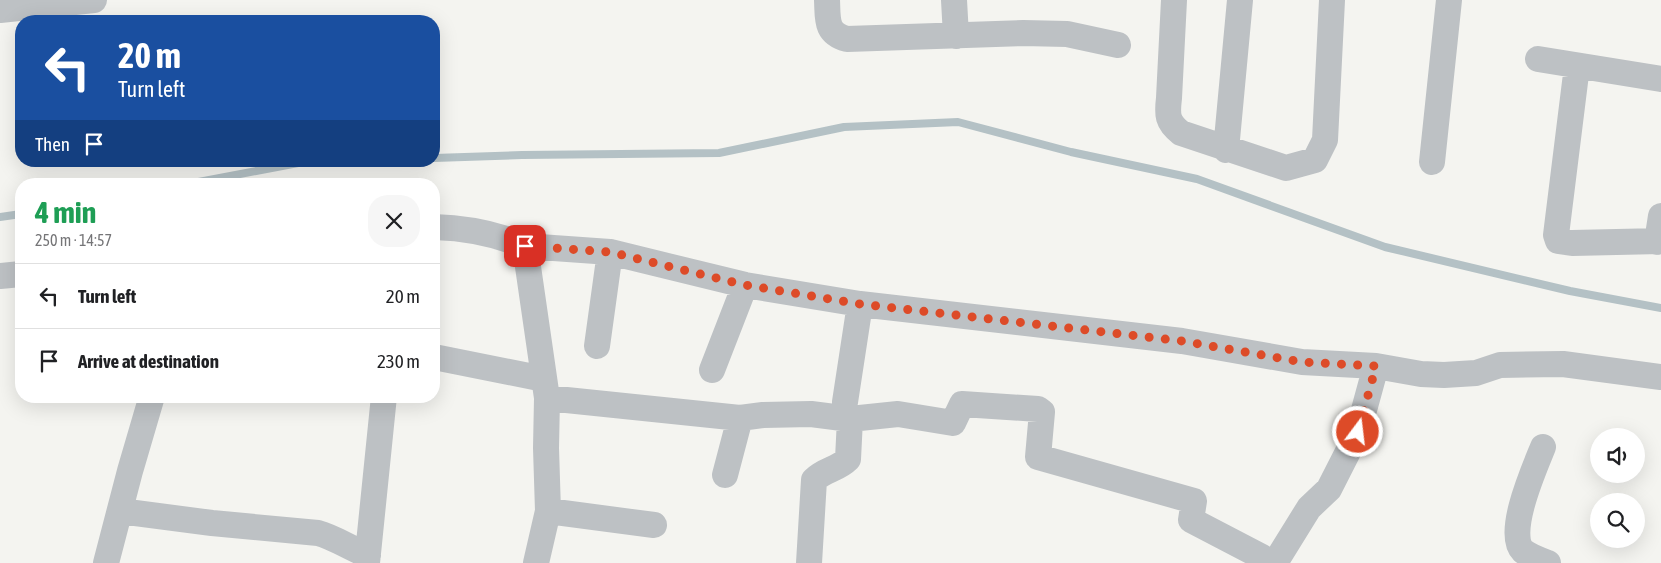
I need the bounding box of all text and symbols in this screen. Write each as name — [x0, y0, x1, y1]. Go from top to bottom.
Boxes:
icon: left — [35, 35, 100, 100]
text: 20 m — [118, 35, 181, 75]
text: Turn left — [118, 76, 185, 102]
icon: arrive — [80, 130, 108, 158]
text: Then — [35, 133, 70, 155]
text: 4 min — [35, 195, 96, 229]
button: close — [368, 195, 420, 247]
pin — [504, 225, 546, 267]
text: 250 m · 14:57 — [35, 231, 112, 249]
icon: arrive — [511, 232, 539, 260]
icon: left — [35, 282, 63, 310]
text: Turn left — [78, 285, 136, 307]
text: 20 m — [386, 285, 420, 307]
icon: arrive — [35, 347, 63, 375]
text: Arrive at destination — [78, 350, 219, 372]
text: 230 m — [377, 350, 420, 372]
position arrow — [1331, 405, 1383, 457]
map controls — [1590, 428, 1645, 548]
button: sound — [1590, 428, 1645, 483]
button: search — [1590, 493, 1645, 548]

